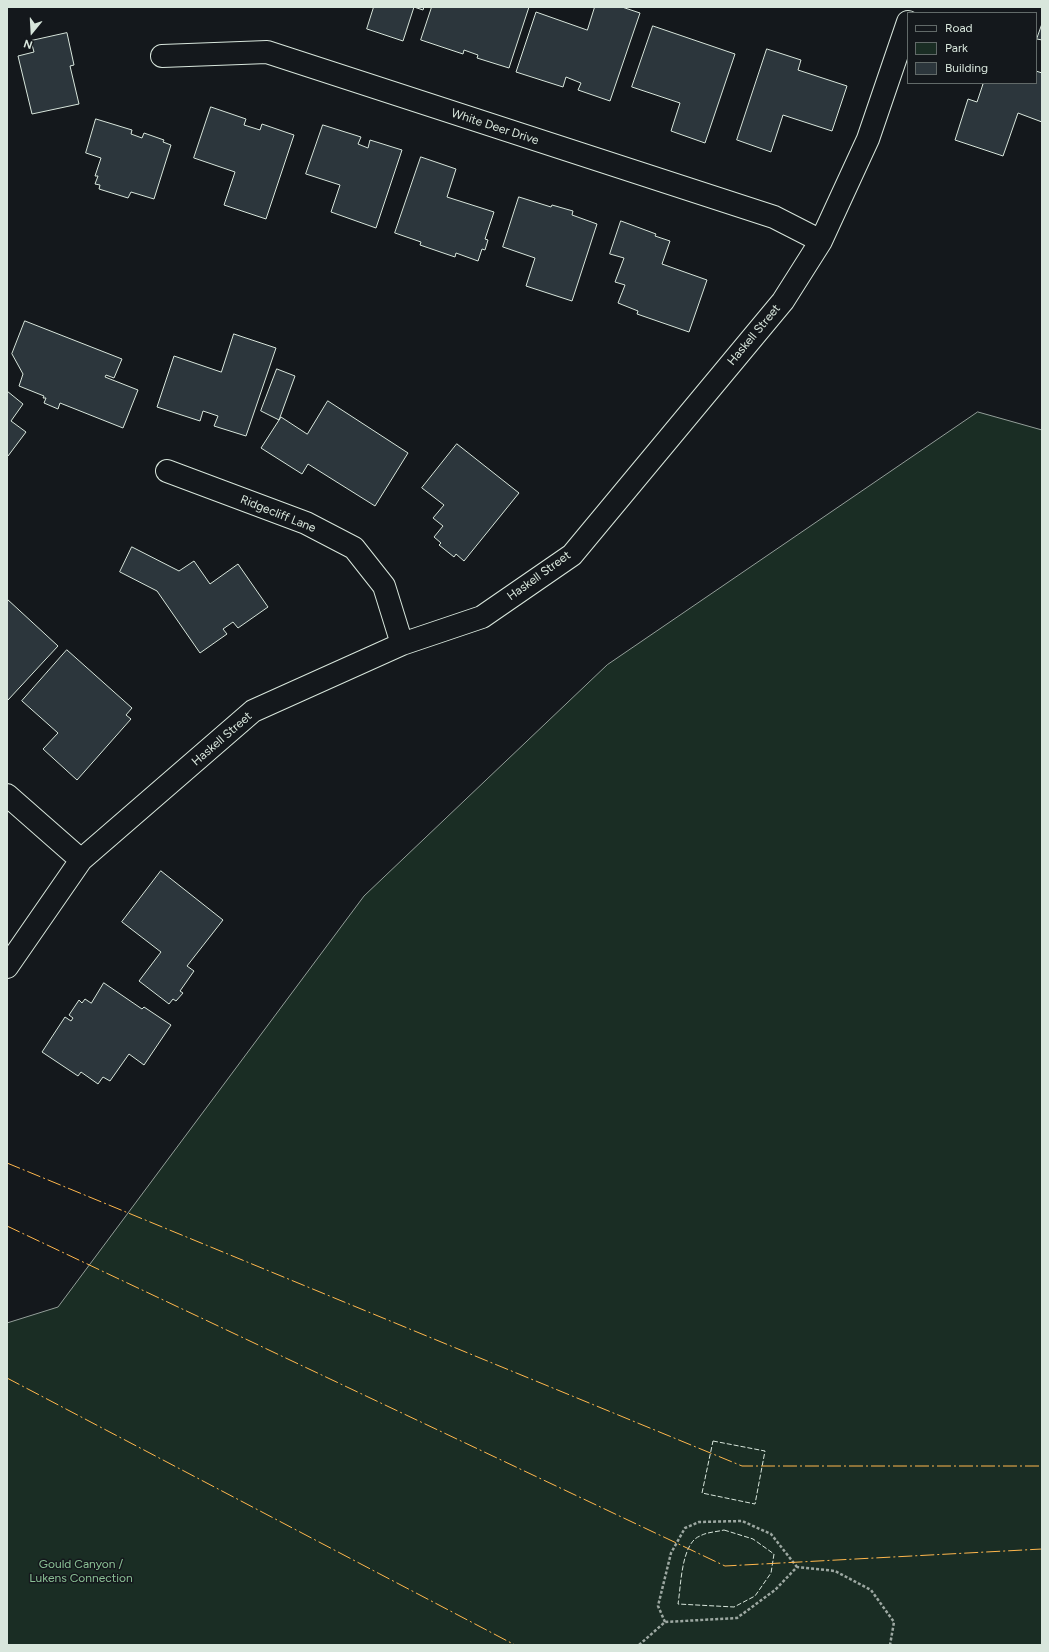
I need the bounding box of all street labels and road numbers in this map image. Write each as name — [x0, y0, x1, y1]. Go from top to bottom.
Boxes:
street label: White Deer Drive — [449, 106, 541, 148]
street label: Haskell Street — [724, 302, 784, 368]
street label: Ridgecliff Lane — [238, 492, 318, 536]
street label: Haskell Street — [505, 548, 573, 604]
street label: Haskell Street — [189, 709, 255, 769]

